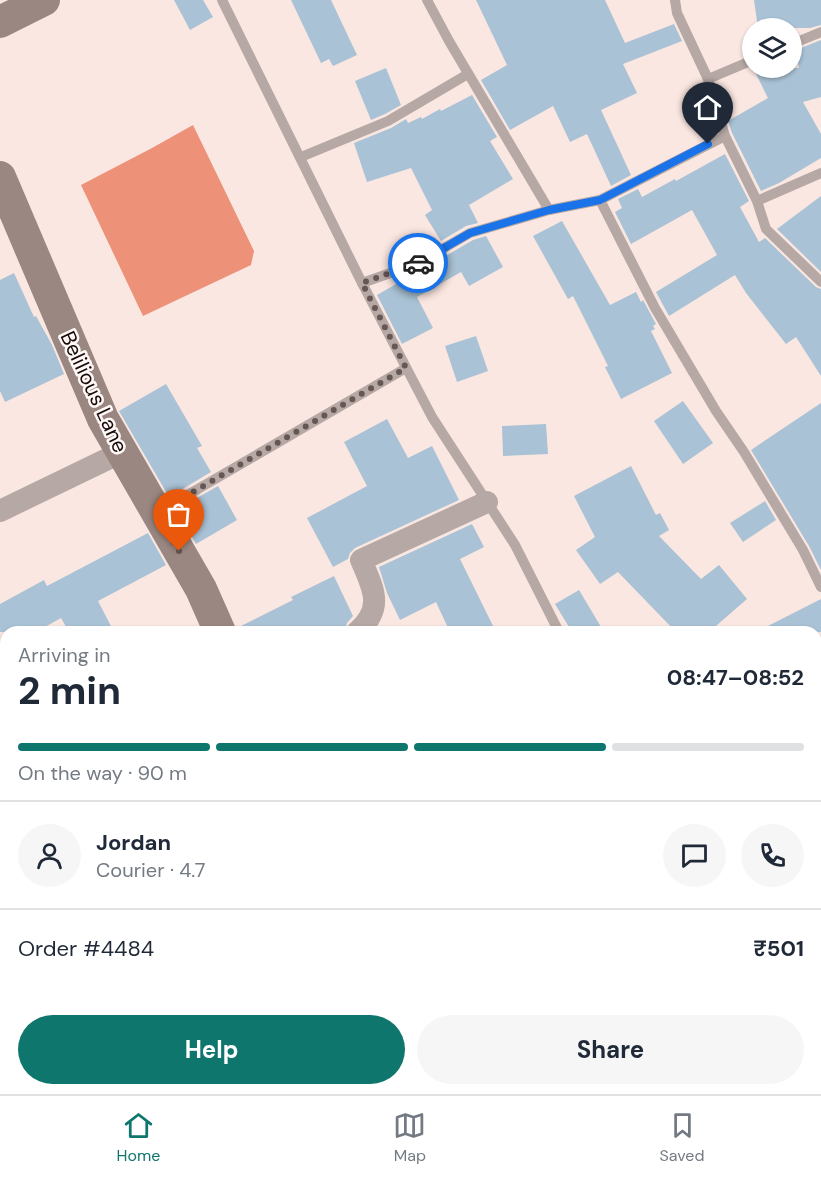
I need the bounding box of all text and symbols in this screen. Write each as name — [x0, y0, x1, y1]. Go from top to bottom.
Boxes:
map controls — [742, 18, 802, 78]
button: layers — [742, 18, 802, 78]
pin — [682, 82, 733, 144]
icon: home — [691, 91, 724, 124]
courier — [388, 233, 448, 293]
icon: car — [402, 247, 435, 280]
street label: Belilious Lane — [54, 327, 134, 457]
pin — [153, 489, 204, 551]
icon: bag — [162, 498, 195, 531]
text: Arriving in — [18, 642, 110, 668]
text: 08:47–08:52 — [667, 663, 804, 692]
text: 2 min — [18, 665, 121, 716]
text: On the way · 90 m — [18, 760, 187, 786]
button: person — [18, 824, 81, 887]
button: chat — [663, 824, 726, 887]
button: phone — [741, 824, 804, 887]
text: Jordan — [96, 828, 171, 857]
text: Courier · 4.7 — [96, 857, 205, 883]
text: Order #4484 — [18, 934, 154, 963]
text: ₹501 — [753, 934, 804, 963]
button: Help — [18, 1015, 405, 1084]
button: Share — [417, 1015, 804, 1084]
tab: Home — [117, 1109, 160, 1166]
tab: Map — [393, 1109, 426, 1166]
tab: Saved — [660, 1109, 704, 1166]

